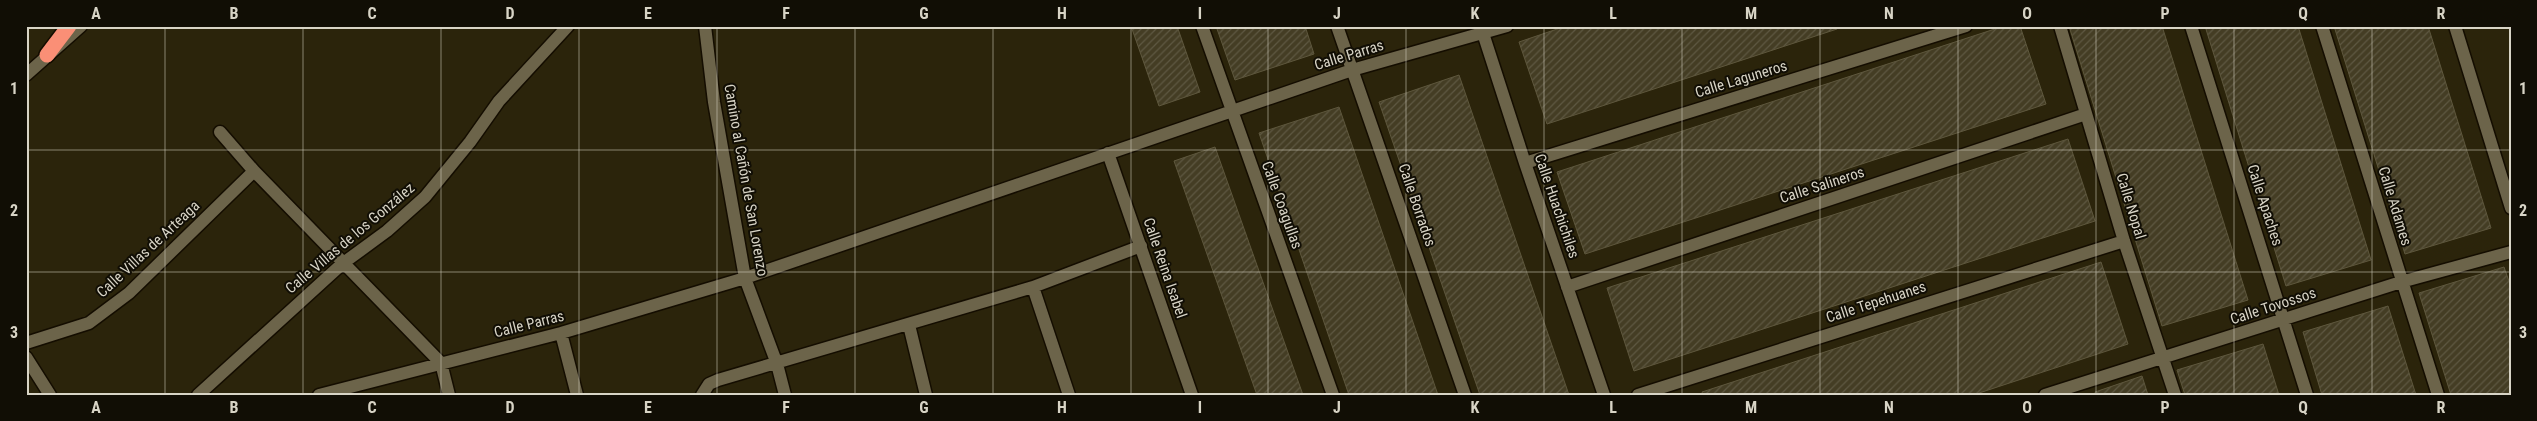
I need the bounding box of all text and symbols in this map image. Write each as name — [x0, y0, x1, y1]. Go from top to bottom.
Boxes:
text: A — [91, 4, 101, 23]
text: B — [230, 4, 239, 23]
text: C — [367, 4, 377, 23]
text: D — [505, 4, 515, 23]
text: E — [644, 4, 652, 23]
text: F — [782, 4, 790, 23]
text: G — [919, 4, 929, 23]
text: H — [1057, 4, 1067, 23]
text: I — [1198, 4, 1202, 23]
text: J — [1333, 4, 1341, 23]
text: K — [1471, 4, 1480, 23]
text: L — [1609, 4, 1617, 23]
text: M — [1745, 4, 1757, 23]
text: N — [1884, 4, 1894, 23]
text: O — [2022, 4, 2032, 23]
text: P — [2160, 4, 2170, 23]
text: Q — [2298, 4, 2308, 23]
text: R — [2437, 4, 2446, 23]
street label: Calle Parras — [1312, 36, 1386, 74]
street label: Calle Laguneros — [1693, 56, 1789, 102]
text: 1 — [10, 79, 18, 98]
text: 1 — [2519, 79, 2527, 98]
street label: Camino al Cañón de San Lorenzo — [720, 82, 772, 278]
street label: Calle Huachichiles — [1531, 151, 1583, 261]
street label: Calle Coagullas — [1258, 159, 1306, 251]
street label: Calle Borrados — [1394, 161, 1440, 249]
street label: Calle Apaches — [2243, 162, 2287, 248]
street label: Calle Salineros — [1777, 163, 1867, 207]
street label: Calle Adames — [2374, 164, 2416, 248]
street label: Calle Nopal — [2112, 171, 2150, 241]
street label: Calle Villas de los González — [282, 179, 418, 297]
street label: Calle Villas de Arteaga — [93, 197, 203, 301]
text: 2 — [10, 201, 18, 220]
text: 2 — [2519, 201, 2527, 220]
street label: Calle Reina Isabel — [1139, 215, 1191, 321]
street label: Calle Tepehuanes — [1824, 277, 1928, 327]
street label: Calle Tovossos — [2228, 284, 2318, 328]
street label: Calle Parras — [492, 307, 566, 341]
text: 3 — [10, 323, 18, 342]
text: 3 — [2519, 323, 2527, 342]
text: A — [91, 398, 101, 417]
text: B — [230, 398, 239, 417]
text: C — [367, 398, 377, 417]
text: D — [505, 398, 515, 417]
text: E — [644, 398, 652, 417]
text: F — [782, 398, 790, 417]
text: G — [919, 398, 929, 417]
text: H — [1057, 398, 1067, 417]
text: I — [1198, 398, 1202, 417]
text: J — [1333, 398, 1341, 417]
text: K — [1471, 398, 1480, 417]
text: L — [1609, 398, 1617, 417]
text: M — [1745, 398, 1757, 417]
text: N — [1884, 398, 1894, 417]
text: O — [2022, 398, 2032, 417]
text: P — [2160, 398, 2170, 417]
text: Q — [2298, 398, 2308, 417]
text: R — [2437, 398, 2446, 417]

